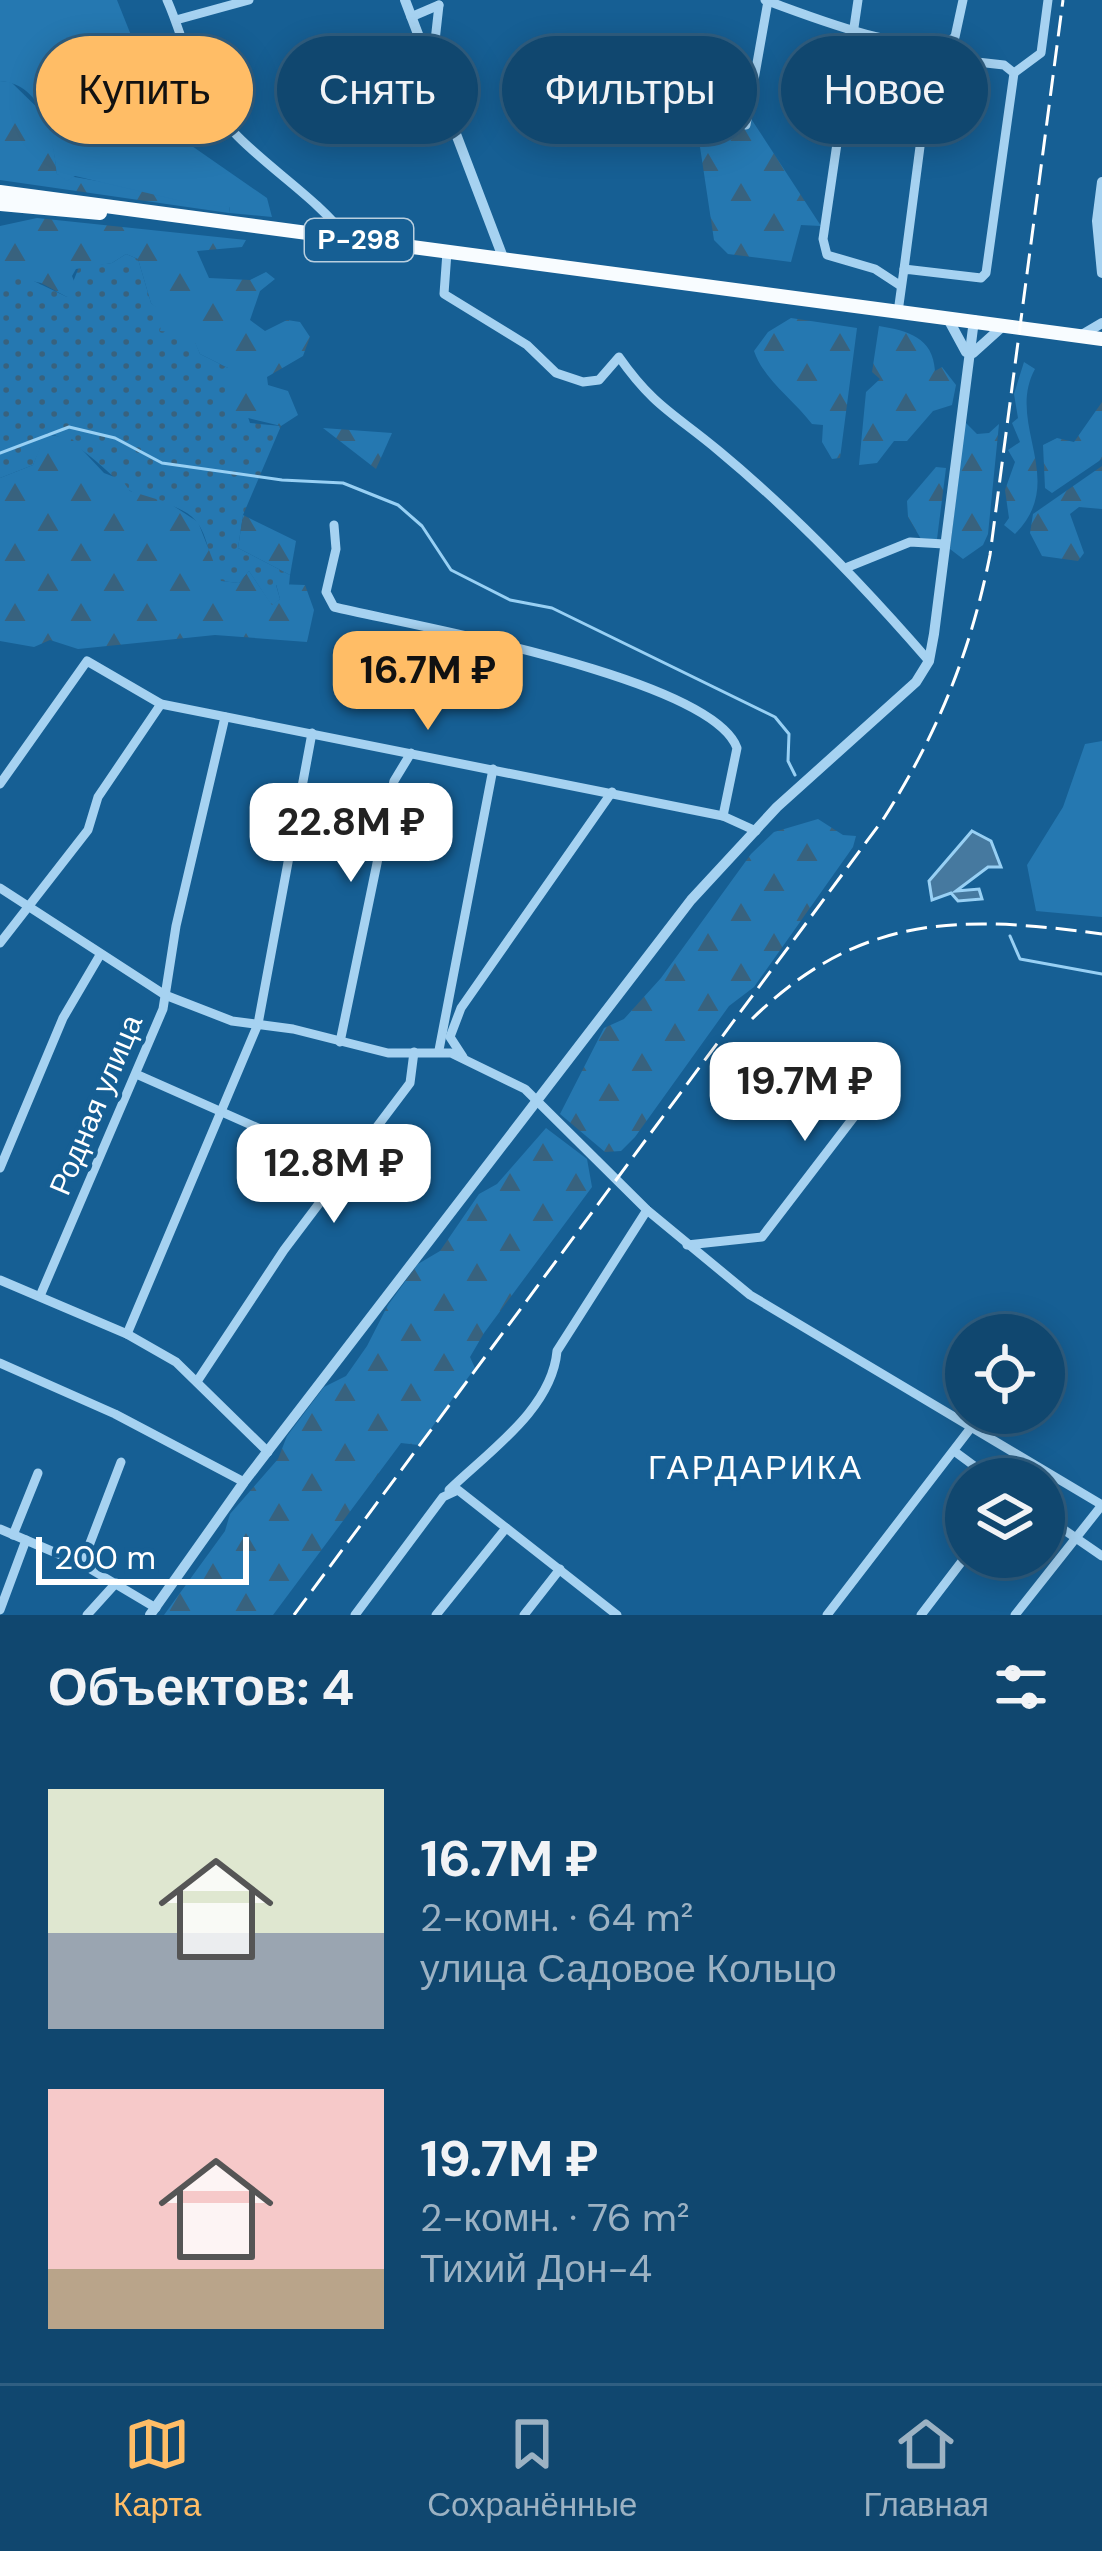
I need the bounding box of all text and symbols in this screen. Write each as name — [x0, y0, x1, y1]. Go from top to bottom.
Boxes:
chip: Купить — [36, 36, 253, 144]
chip: Снять — [277, 36, 478, 144]
chip: Фильтры — [502, 36, 757, 144]
chip: Новое — [781, 36, 988, 144]
road number: Р-298 — [305, 219, 413, 261]
pin: 16.7M ₽ — [317, 631, 539, 733]
text: 16.7M ₽ — [360, 644, 496, 695]
pin: 22.8M ₽ — [240, 783, 462, 885]
text: 22.8M ₽ — [277, 796, 425, 847]
street label: Родная улица — [40, 1008, 151, 1201]
pin: 19.7M ₽ — [694, 1042, 916, 1144]
text: 19.7M ₽ — [737, 1055, 873, 1106]
pin: 12.8M ₽ — [223, 1124, 445, 1226]
text: 12.8M ₽ — [264, 1137, 404, 1188]
map controls — [945, 1314, 1065, 1578]
button: locate — [945, 1314, 1065, 1434]
district label: ГАРДАРИКА — [648, 1446, 864, 1489]
button: layers — [945, 1458, 1065, 1578]
scale bar — [36, 1531, 249, 1584]
text: 200 m — [54, 1536, 156, 1579]
text: Объектов: 4 — [48, 1654, 354, 1721]
icon: filters — [988, 1654, 1054, 1720]
text: 16.7M ₽ — [420, 1825, 598, 1892]
icon: home — [144, 1837, 288, 1981]
text: 2-комн. · 64 m² — [420, 1892, 693, 1943]
text: улица Садовое Кольцо — [420, 1943, 837, 1994]
text: 19.7M ₽ — [420, 2125, 599, 2192]
icon: home — [144, 2137, 288, 2281]
text: 2-комн. · 76 m² — [420, 2192, 690, 2243]
text: Тихий Дон-4 — [420, 2243, 652, 2294]
tab: Карта — [113, 2411, 201, 2526]
tab: Сохранённые — [427, 2411, 637, 2526]
tab: Главная — [863, 2411, 989, 2526]

